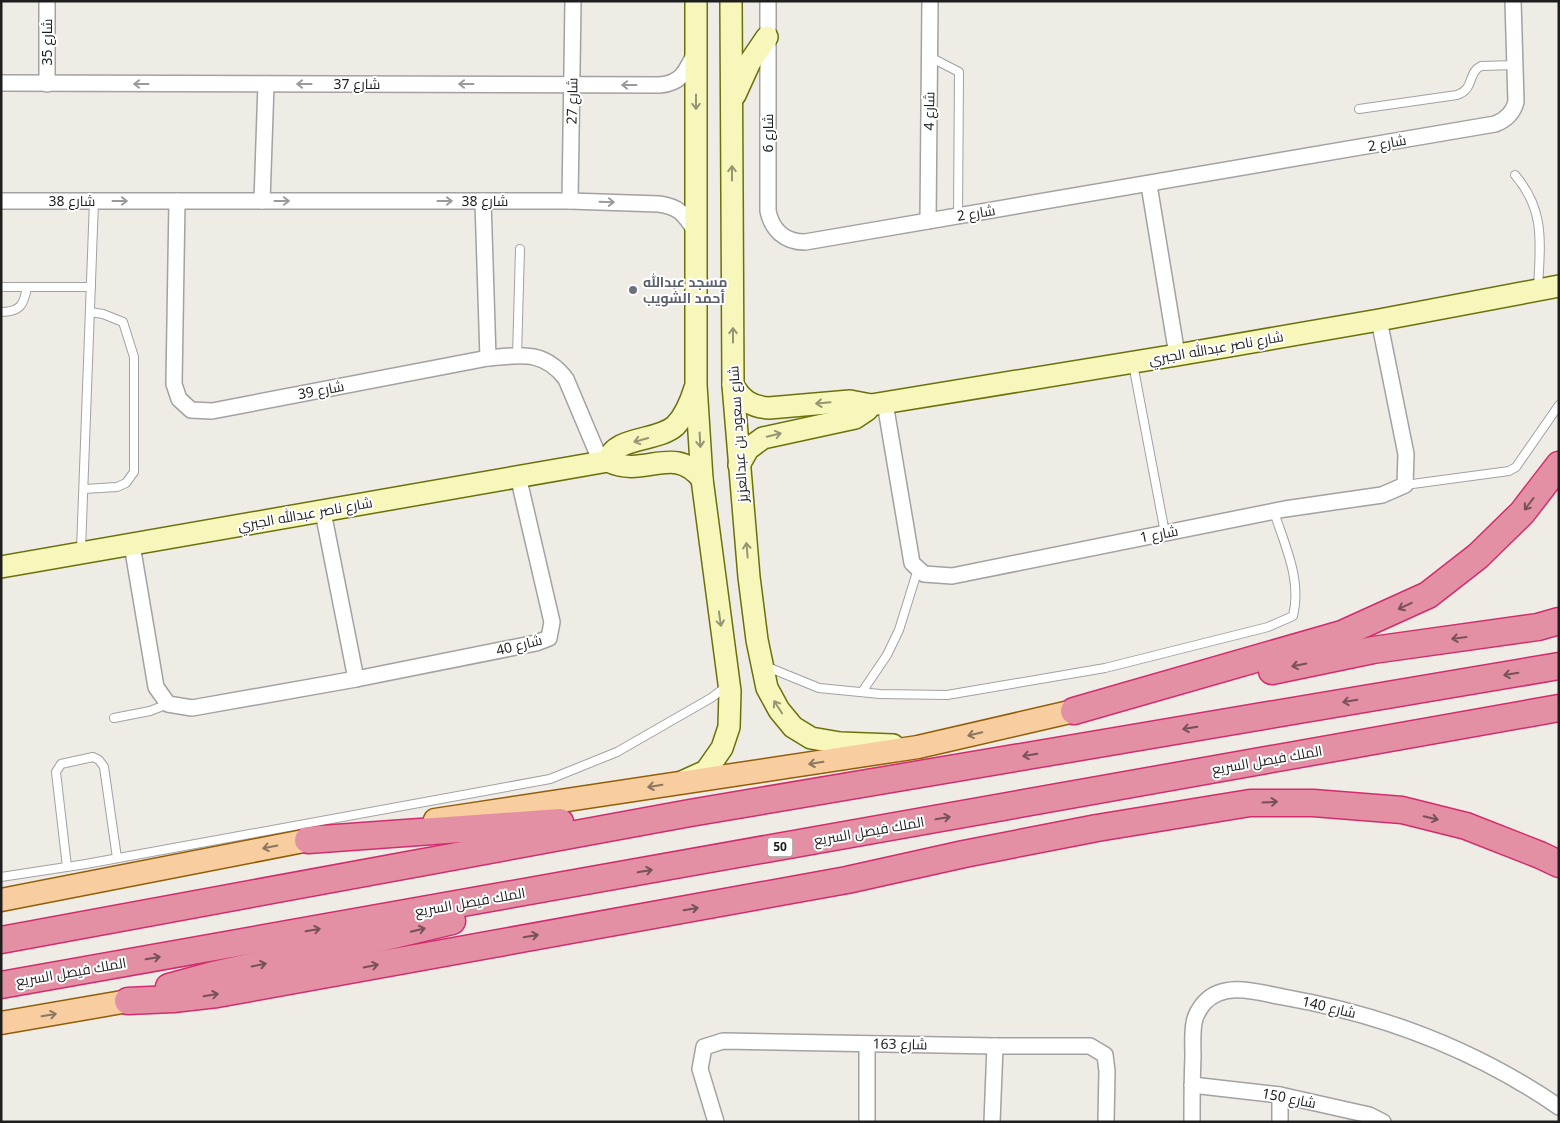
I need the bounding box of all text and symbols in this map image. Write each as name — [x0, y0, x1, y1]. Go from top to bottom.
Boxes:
street label: شارع 35 — [37, 19, 56, 65]
street label: شارع 37 — [334, 74, 380, 93]
street label: شارع 27 — [562, 77, 581, 125]
one-way arrow — [133, 79, 150, 89]
one-way arrow — [296, 79, 312, 89]
one-way arrow — [458, 79, 474, 89]
one-way arrow — [621, 80, 637, 90]
street label: شارع 4 — [919, 91, 938, 131]
one-way arrow — [691, 94, 701, 110]
street label: شارع 6 — [758, 114, 777, 152]
street label: شارع 2 — [1366, 130, 1408, 155]
one-way arrow — [727, 165, 737, 181]
street label: شارع 38 — [49, 191, 95, 210]
street label: شارع 38 — [462, 191, 508, 210]
one-way arrow — [112, 196, 128, 206]
one-way arrow — [274, 196, 290, 206]
one-way arrow — [436, 196, 453, 206]
one-way arrow — [599, 198, 615, 207]
street label: شارع 2 — [955, 200, 997, 225]
place label: مسجد عبدالله أحمد الشويب — [643, 272, 728, 307]
marker: مسجد عبدالله أحمد الشويب — [627, 284, 639, 296]
street label: شارع ناصر عبدالله الجبري — [1147, 326, 1285, 372]
one-way arrow — [728, 327, 738, 344]
street label: شارع سعود بن عبدالعزيز — [723, 365, 752, 504]
street label: شارع 39 — [296, 376, 346, 403]
one-way arrow — [816, 398, 832, 408]
one-way arrow — [766, 430, 782, 439]
one-way arrow — [695, 432, 704, 448]
one-way arrow — [633, 435, 649, 445]
street label: شارع ناصر عبدالله الجبري — [236, 492, 374, 538]
one-way arrow — [1524, 497, 1534, 511]
street label: شارع 1 — [1138, 520, 1180, 547]
one-way arrow — [742, 542, 751, 558]
one-way arrow — [1398, 602, 1413, 612]
one-way arrow — [715, 610, 725, 626]
street label: شارع 40 — [494, 630, 544, 659]
one-way arrow — [1451, 633, 1467, 643]
one-way arrow — [1291, 661, 1307, 670]
one-way arrow — [1503, 670, 1519, 680]
one-way arrow — [1343, 697, 1359, 707]
one-way arrow — [773, 701, 783, 715]
one-way arrow — [1183, 724, 1199, 734]
one-way arrow — [968, 730, 984, 739]
street label: الملك فيصل السريع — [1210, 740, 1324, 779]
one-way arrow — [1022, 751, 1038, 761]
one-way arrow — [808, 759, 824, 769]
one-way arrow — [647, 782, 663, 792]
one-way arrow — [1262, 798, 1278, 807]
street label: الملك فيصل السريع — [812, 811, 926, 850]
one-way arrow — [934, 812, 950, 822]
one-way arrow — [1423, 814, 1439, 823]
road number: 50 — [768, 838, 792, 856]
one-way arrow — [262, 843, 278, 853]
one-way arrow — [637, 865, 653, 875]
street label: الملك فيصل السريع — [413, 882, 527, 921]
one-way arrow — [683, 903, 699, 913]
one-way arrow — [304, 924, 320, 934]
one-way arrow — [409, 924, 425, 934]
one-way arrow — [523, 931, 539, 941]
street label: الملك فيصل السريع — [14, 952, 128, 991]
one-way arrow — [144, 952, 160, 962]
one-way arrow — [251, 960, 267, 969]
one-way arrow — [363, 960, 379, 970]
one-way arrow — [203, 989, 219, 999]
street label: شارع 140 — [1300, 991, 1358, 1022]
one-way arrow — [41, 1009, 57, 1019]
street label: شارع 163 — [872, 1034, 928, 1053]
street label: شارع 150 — [1260, 1083, 1318, 1112]

